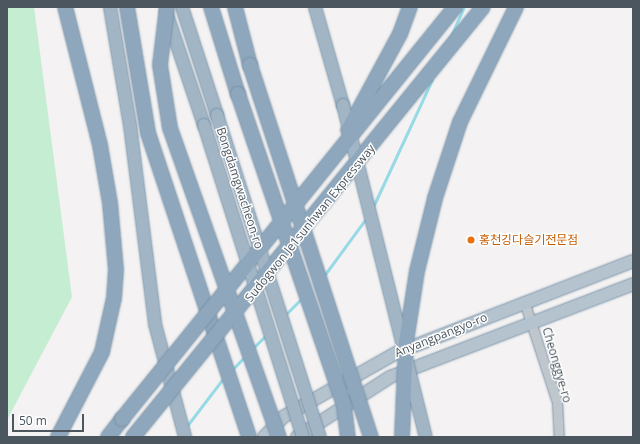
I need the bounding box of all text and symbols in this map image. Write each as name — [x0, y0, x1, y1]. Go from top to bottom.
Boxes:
street label: Bongdamgwacheon-ro — [214, 125, 266, 251]
street label: Sudogwon Je1sunhwan Expressway — [242, 141, 378, 305]
place label: 홍천깅다슬기전문점 — [479, 233, 578, 247]
marker: 홍천깅다슬기전문점 — [466, 235, 476, 245]
street label: Anyangpangyo-ro — [393, 310, 489, 360]
street label: Cheonggye-ro — [539, 326, 575, 404]
scale bar — [14, 406, 86, 432]
text: 50 m — [19, 412, 47, 429]

